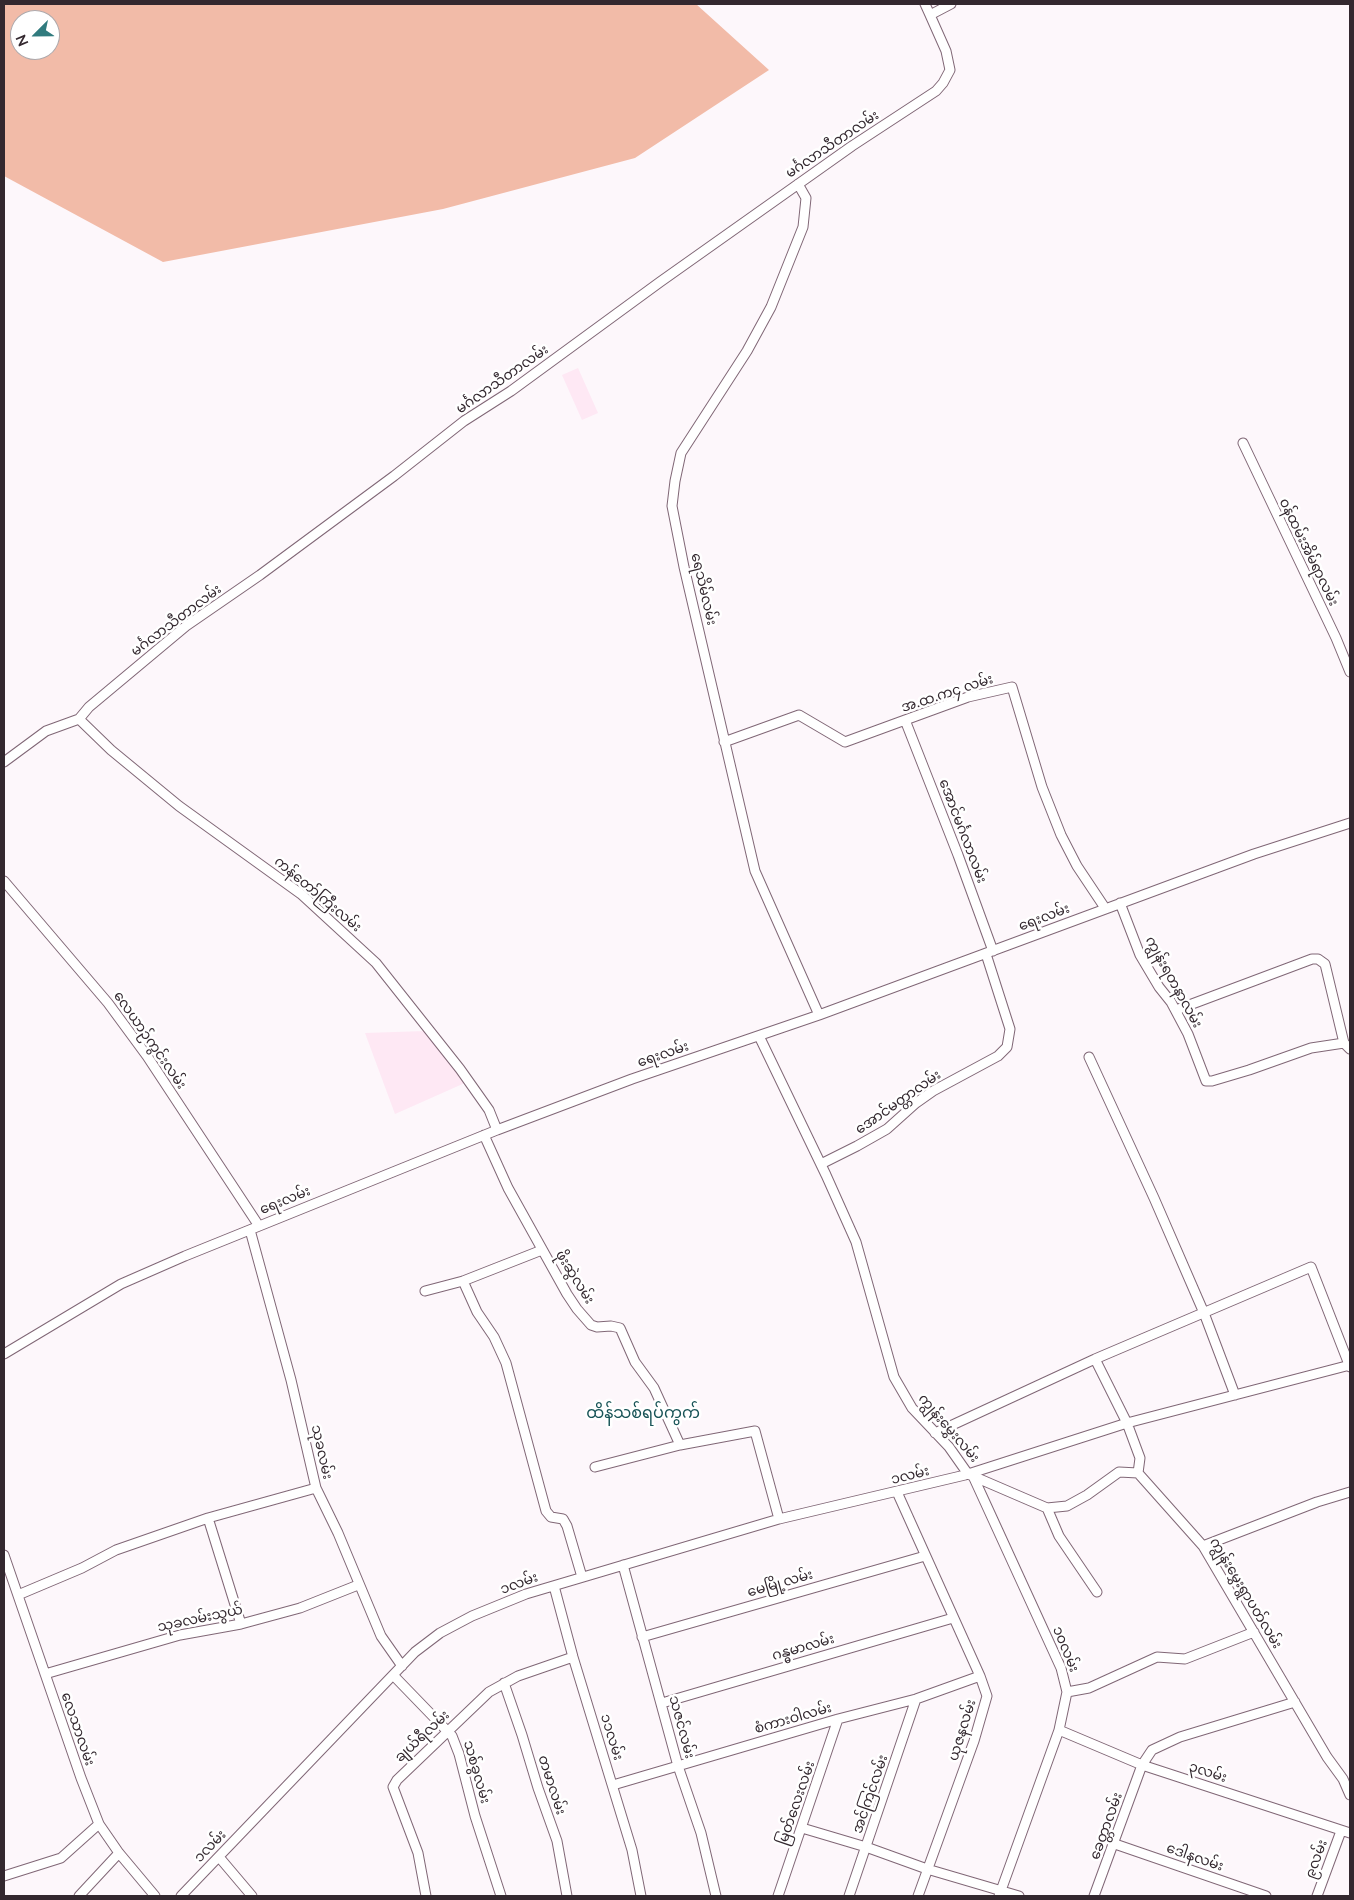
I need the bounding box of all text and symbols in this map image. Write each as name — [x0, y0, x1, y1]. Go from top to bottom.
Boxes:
north arrow — [10, 10, 60, 60]
text: N — [12, 32, 32, 49]
street label: မင်္ဂလာသီတာလမ်း — [782, 107, 882, 181]
street label: မင်္ဂလာသီတာလမ်း — [453, 341, 551, 417]
street label: ၀န်ထမ်းအိမ်ရာလမ်း — [1276, 495, 1342, 609]
street label: ရေသိမ်လမ်း — [688, 551, 720, 627]
street label: မင်္ဂလာသီတာလမ်း — [127, 581, 225, 659]
street label: အ.ထ.က၄ လမ်း — [899, 670, 995, 716]
street label: အောင်မင်္ဂလာလမ်း — [935, 777, 991, 885]
street label: ကန်တော်ကြီးလမ်း — [271, 853, 365, 935]
street label: ရေးလမ်း — [1016, 900, 1072, 934]
street label: ကျွန်းရတနာလမ်း — [1142, 933, 1206, 1031]
street label: လေယာဉ်ကွင်းလမ်း — [110, 988, 190, 1092]
street label: ရေးလမ်း — [635, 1037, 691, 1071]
street label: အောင်မတ္တာလမ်း — [852, 1066, 944, 1138]
street label: ရေးလမ်း — [257, 1182, 313, 1218]
street label: ဖိုးဆွဲလမ်း — [552, 1247, 598, 1307]
street label: ကျွန်းမွှေးလမ်း — [915, 1390, 983, 1466]
district label: ထိန်သစ်ရပ်ကွက် — [586, 1403, 700, 1423]
street label: သုခလမ်း — [308, 1423, 336, 1481]
street label: ၁လမ်း — [889, 1462, 931, 1488]
street label: ကျွန်းမွှေးရွာပတ်လမ်း — [1206, 1534, 1286, 1652]
street label: မေမြို့လမ်း — [745, 1566, 815, 1600]
street label: ၁လမ်း — [498, 1568, 540, 1598]
street label: သုခလမ်းသွယ် — [156, 1601, 244, 1635]
street label: ၁၀လမ်း — [1049, 1624, 1083, 1674]
street label: ဂန္ဓမာလမ်း — [770, 1630, 836, 1664]
street label: လေသာလမ်း — [58, 1690, 98, 1768]
street label: သဇင်လမ်း — [666, 1694, 698, 1760]
street label: ယုဇနလမ်း — [945, 1697, 979, 1763]
street label: စံကားဝါလမ်း — [752, 1699, 834, 1737]
street label: ချယ်ရီလမ်း — [391, 1706, 453, 1766]
street label: ၁၁လမ်း — [597, 1712, 627, 1762]
street label: သစ်ခွလမ်း — [460, 1739, 494, 1805]
street label: အင်ကြင်လမ်း — [849, 1752, 891, 1836]
street label: တမာလမ်း — [534, 1753, 570, 1817]
street label: ၃လမ်း — [1187, 1758, 1229, 1786]
street label: မြတ်လေးလမ်း — [774, 1759, 818, 1847]
street label: ခေတ္တာလမ်း — [1086, 1790, 1126, 1862]
street label: ၁လမ်း — [190, 1826, 230, 1866]
street label: ၉လမ်း — [1301, 1837, 1331, 1881]
street label: ဒေါနလမ်း — [1164, 1839, 1226, 1875]

